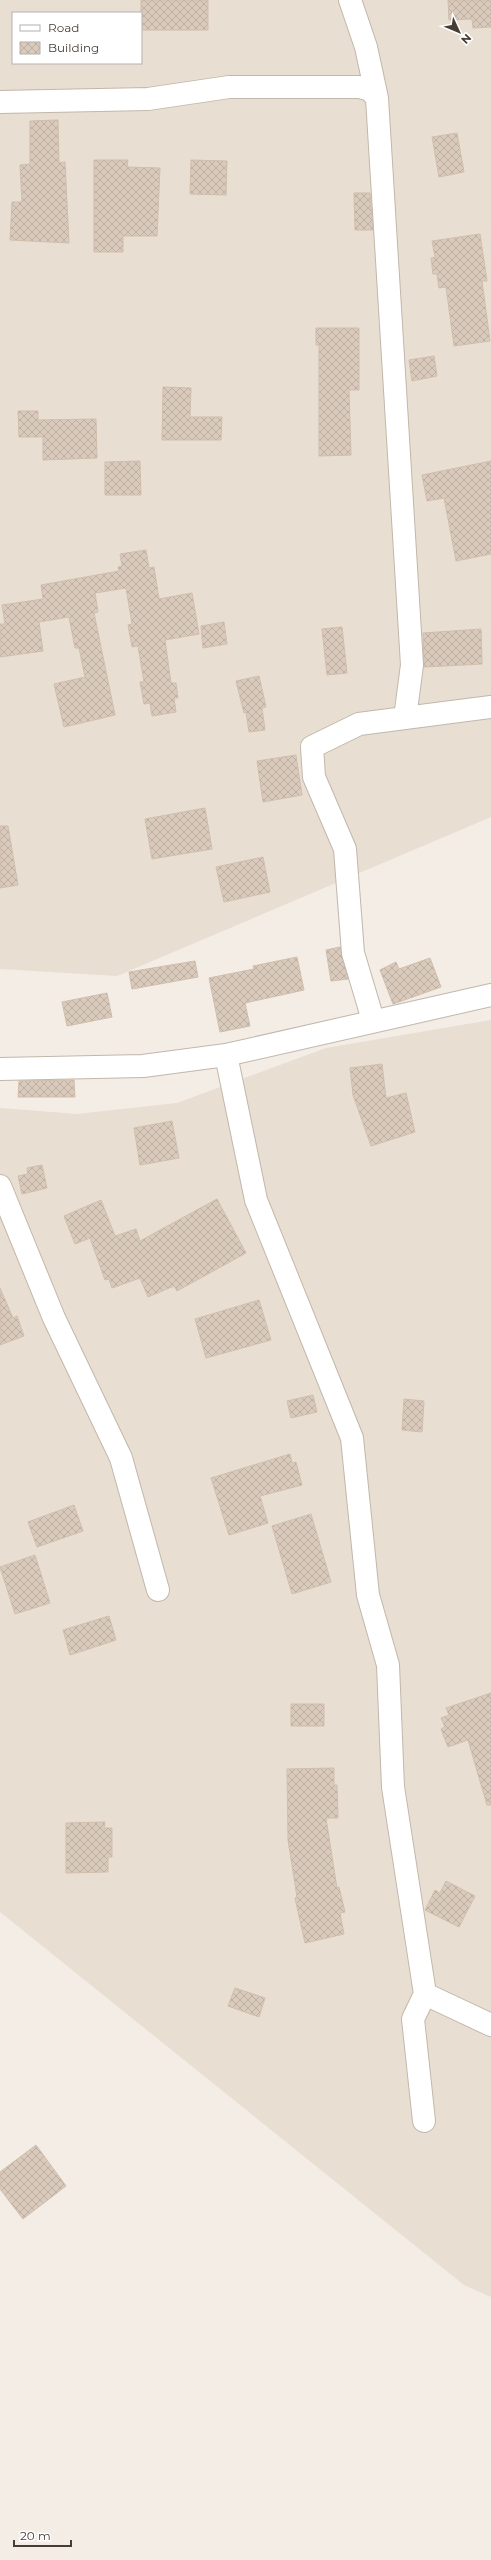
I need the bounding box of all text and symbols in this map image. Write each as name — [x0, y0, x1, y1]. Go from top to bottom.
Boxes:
legend — [12, 12, 142, 64]
north arrow — [439, 12, 479, 52]
text: Road — [48, 20, 79, 35]
text: N — [458, 31, 474, 47]
text: Building — [48, 40, 99, 55]
scale bar — [14, 2522, 71, 2548]
text: 20 m — [20, 2528, 51, 2543]

